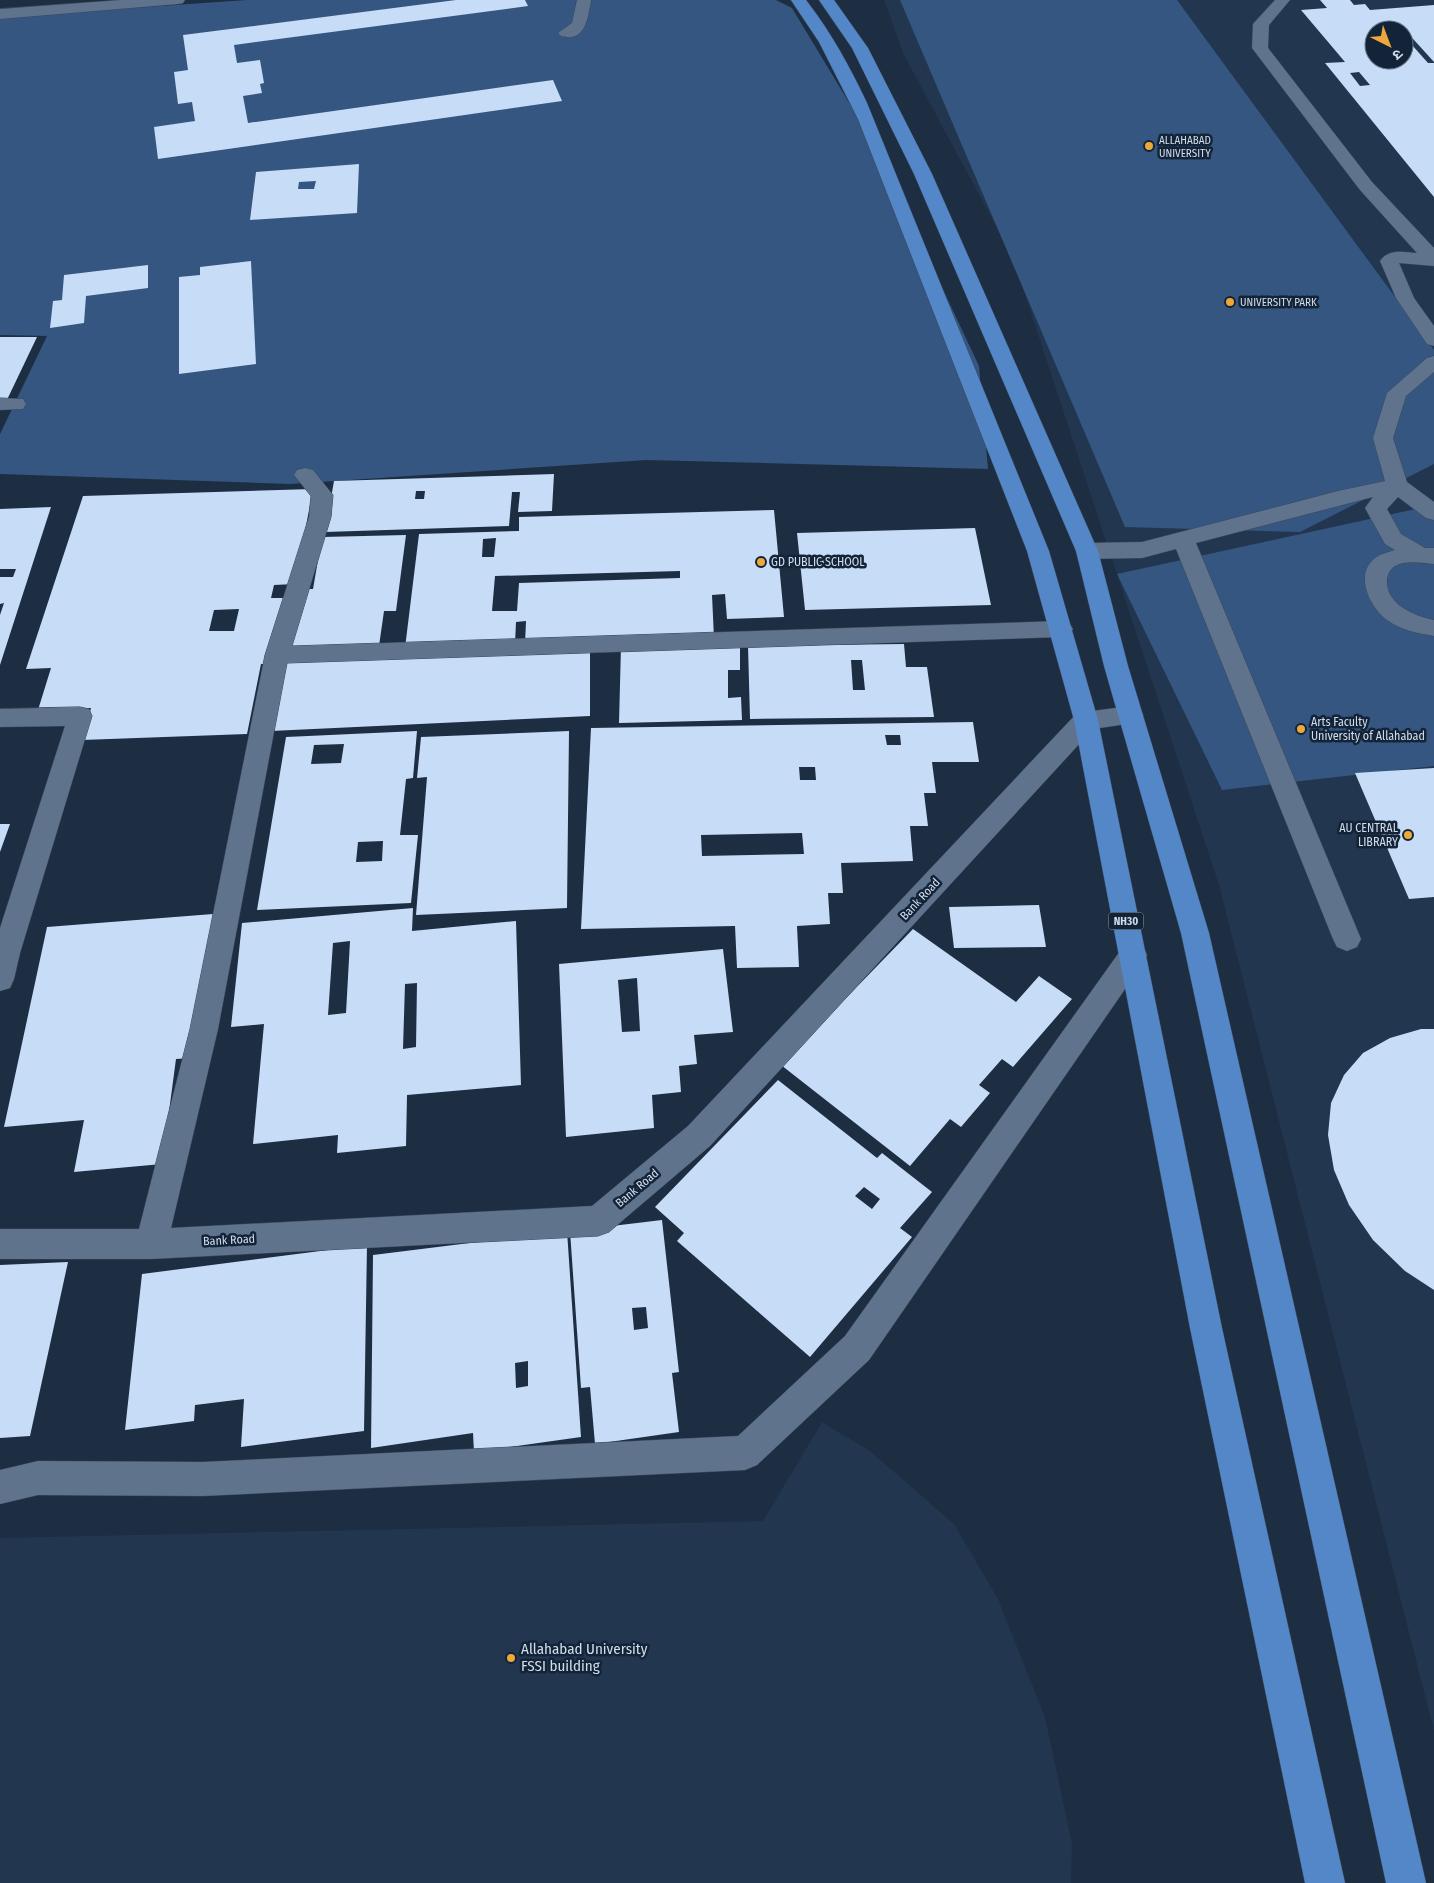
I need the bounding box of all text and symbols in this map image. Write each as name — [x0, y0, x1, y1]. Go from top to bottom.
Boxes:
north arrow — [1364, 20, 1414, 70]
text: उ — [1388, 45, 1406, 64]
place label: ALLAHABAD UNIVERSITY — [1159, 134, 1211, 160]
marker: ALLAHABAD UNIVERSITY — [1143, 140, 1155, 152]
marker: UNIVERSITY PARK — [1224, 296, 1236, 308]
place label: UNIVERSITY PARK — [1240, 296, 1317, 309]
place label: GD PUBLIC SCHOOL — [771, 555, 865, 569]
marker: GD PUBLIC SCHOOL — [755, 556, 767, 568]
place label: Arts Faculty University of Allahabad — [1311, 715, 1425, 743]
marker: Arts Faculty University of Allahabad — [1295, 723, 1307, 735]
place label: AU CENTRAL LIBRARY — [1339, 821, 1399, 849]
marker: AU CENTRAL LIBRARY — [1402, 829, 1414, 841]
street label: Bank Road — [897, 875, 943, 923]
road number: NH30 — [1108, 912, 1144, 929]
street label: Bank Road — [613, 1166, 661, 1210]
street label: Bank Road — [203, 1232, 255, 1248]
place label: Allahabad University FSSI building — [521, 1640, 648, 1675]
marker: Allahabad University FSSI building — [505, 1652, 517, 1664]

